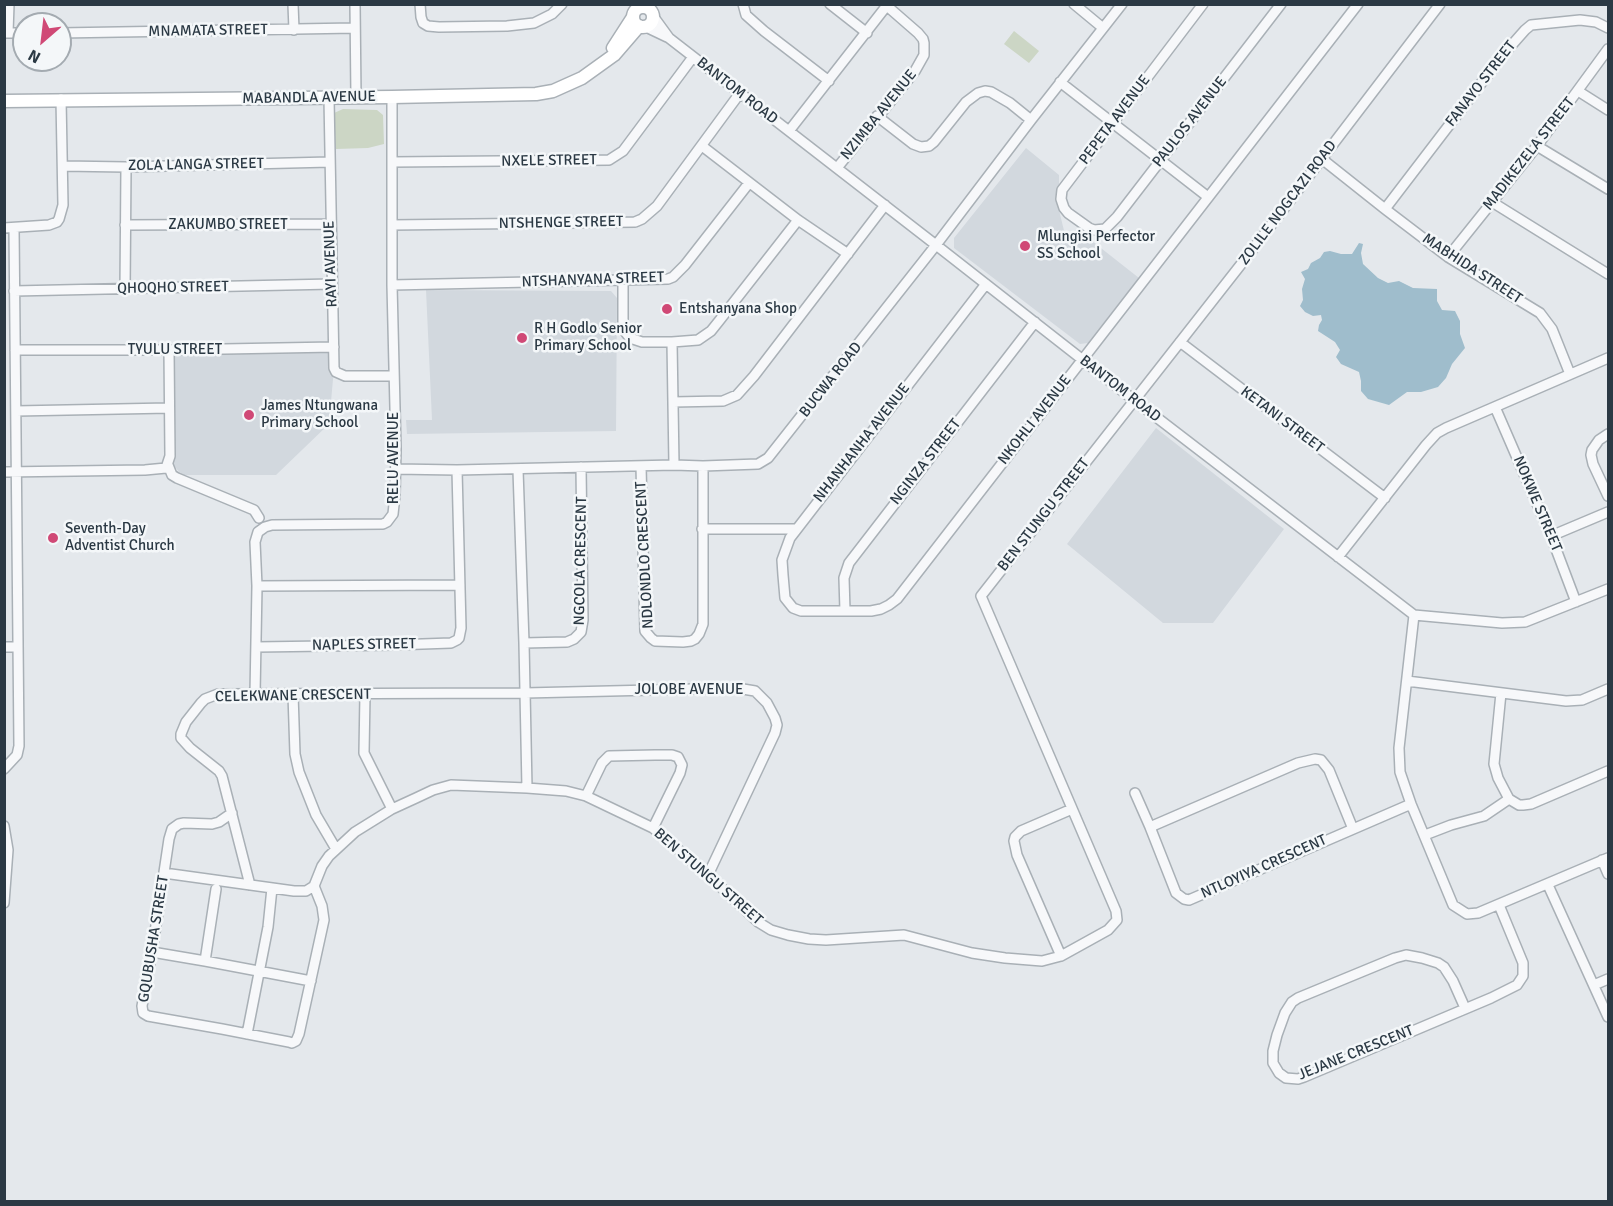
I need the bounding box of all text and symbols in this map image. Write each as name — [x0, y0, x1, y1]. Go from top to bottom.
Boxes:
north arrow — [12, 12, 72, 72]
street label: MNAMATA STREET — [148, 21, 268, 41]
street label: FANAYO STREET — [1442, 38, 1520, 130]
text: N — [25, 45, 44, 68]
street label: BANTOM ROAD — [693, 54, 781, 128]
street label: NZIMBA AVENUE — [837, 66, 921, 164]
street label: PEPETA AVENUE — [1076, 72, 1154, 168]
street label: PAULOS AVENUE — [1149, 73, 1231, 171]
street label: MABANDLA AVENUE — [242, 88, 376, 108]
street label: MADIKEZELA STREET — [1479, 94, 1579, 214]
street label: ZOLILE NOGCAZI ROAD — [1235, 137, 1341, 269]
street label: NXELE STREET — [501, 151, 597, 171]
street label: ZOLA LANGA STREET — [128, 155, 264, 175]
street label: NTSHENGE STREET — [498, 213, 624, 233]
street label: ZAKUMBO STREET — [168, 216, 288, 234]
street label: RAYI AVENUE — [320, 220, 342, 308]
place label: Mlungisi Perfector SS School — [1037, 228, 1155, 263]
street label: MABHIDA STREET — [1419, 230, 1525, 308]
marker: Mlungisi Perfector SS School — [1018, 239, 1032, 253]
street label: NTSHANYANA STREET — [521, 269, 665, 291]
street label: QHOQHO STREET — [117, 278, 229, 298]
place label: Entshanyana Shop — [679, 300, 797, 318]
marker: Entshanyana Shop — [660, 302, 674, 316]
place label: R H Godlo Senior Primary School — [534, 320, 642, 355]
marker: R H Godlo Senior Primary School — [515, 331, 529, 345]
street label: BUCWA ROAD — [796, 339, 866, 421]
street label: TYULU STREET — [128, 341, 222, 359]
street label: BANTOM ROAD — [1076, 352, 1164, 426]
street label: NKOHLI AVENUE — [994, 372, 1076, 468]
street label: NHANHANHA AVENUE — [810, 380, 914, 506]
street label: KETANI STREET — [1237, 383, 1327, 457]
place label: James Ntungwana Primary School — [261, 397, 378, 432]
marker: James Ntungwana Primary School — [242, 408, 256, 422]
street label: RELU AVENUE — [385, 412, 403, 504]
street label: NGINZA STREET — [887, 415, 965, 509]
street label: NOKWE STREET — [1509, 453, 1565, 555]
street label: BEN STUNGU STREET — [994, 455, 1094, 575]
street label: NDLONDLO CRESCENT — [632, 481, 658, 629]
street label: NGCOLA CRESCENT — [571, 496, 591, 626]
place label: Seventh-Day Adventist Church — [65, 520, 175, 555]
marker: Seventh-Day Adventist Church — [46, 531, 60, 545]
street label: NAPLES STREET — [312, 635, 416, 655]
street label: JOLOBE AVENUE — [635, 681, 743, 699]
street label: CELEKWANE CRESCENT — [215, 686, 371, 706]
street label: BEN STUNGU STREET — [650, 825, 766, 929]
street label: NTLOYIYA CRESCENT — [1198, 831, 1330, 903]
street label: GQUBUSHA STREET — [135, 874, 173, 1004]
street label: JEJANE CRESCENT — [1296, 1022, 1416, 1084]

